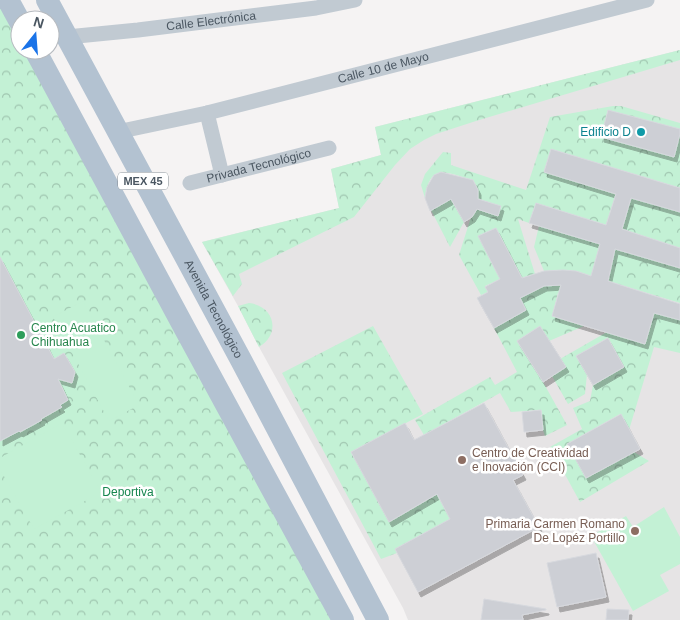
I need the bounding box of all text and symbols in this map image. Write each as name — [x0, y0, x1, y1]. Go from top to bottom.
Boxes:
street label: Calle Electrónica — [165, 8, 257, 33]
north arrow — [10, 10, 60, 60]
text: N — [32, 13, 46, 32]
street label: Calle 10 de Mayo — [336, 49, 431, 86]
place label: Edificio D — [580, 125, 631, 139]
marker: Edificio D — [635, 126, 647, 138]
street label: Privada Tecnológico — [205, 146, 313, 186]
road number: MEX 45 — [118, 172, 168, 190]
street label: Avenida Tecnológico — [181, 257, 246, 361]
place label: Centro Acuatico Chihuahua — [31, 321, 116, 349]
marker: Centro Acuatico Chihuahua — [15, 329, 27, 341]
place label: Centro de Creatividad e Inovación (CCI) — [472, 446, 589, 474]
marker: Centro de Creatividad e Inovación (CCI) — [456, 454, 468, 466]
park label: Deportiva — [102, 485, 154, 499]
place label: Primaria Carmen Romano De Lopéz Portillo — [486, 517, 625, 545]
marker: Primaria Carmen Romano De Lopéz Portillo — [629, 525, 641, 537]

